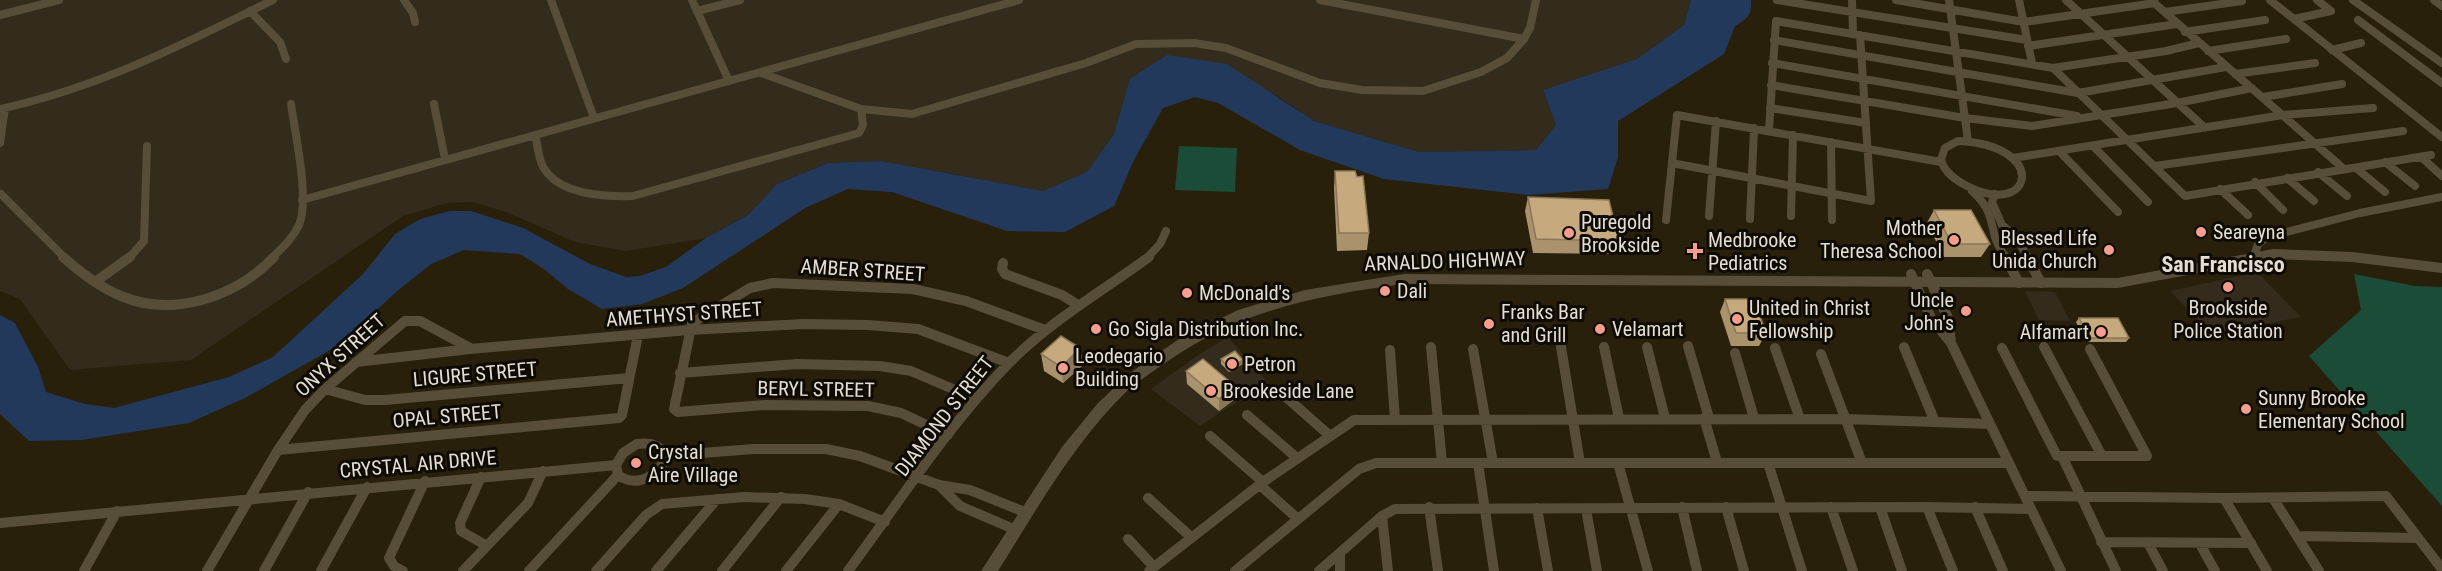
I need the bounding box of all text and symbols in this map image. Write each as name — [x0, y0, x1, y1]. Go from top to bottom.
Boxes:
place label: Puregold Brookside — [1581, 210, 1660, 257]
place label: Mother Theresa School — [1820, 216, 1942, 263]
place label: Seareyna — [2213, 220, 2285, 244]
marker: Seareyna — [2194, 225, 2208, 239]
marker: Puregold Brookside — [1562, 226, 1576, 240]
place label: Blessed Life Unida Church — [1992, 226, 2097, 273]
place label: Medbrooke Pediatrics — [1708, 228, 1796, 275]
marker: Mother Theresa School — [1947, 233, 1961, 247]
marker: Medbrooke Pediatrics — [1686, 242, 1704, 260]
marker: Blessed Life Unida Church — [2102, 243, 2116, 257]
street label: ARNALDO HIGHWAY — [1364, 246, 1527, 276]
district label: San Francisco — [2161, 252, 2285, 277]
street label: AMBER STREET — [800, 254, 926, 286]
place label: Dali — [1397, 279, 1427, 303]
marker: Brookside Police Station — [2221, 280, 2235, 294]
place label: McDonald's — [1199, 281, 1290, 305]
marker: Dali — [1378, 284, 1392, 298]
marker: McDonald's — [1180, 286, 1194, 300]
place label: Uncle John's — [1904, 288, 1954, 335]
place label: United in Christ Fellowship — [1749, 296, 1870, 343]
place label: Brookside Police Station — [2173, 296, 2283, 343]
street label: AMETHYST STREET — [605, 297, 763, 331]
place label: Franks Bar and Grill — [1501, 300, 1585, 347]
marker: Uncle John's — [1959, 304, 1973, 318]
street label: ONYX STREET — [290, 309, 390, 401]
marker: United in Christ Fellowship — [1730, 312, 1744, 326]
place label: Go Sigla Distribution Inc. — [1108, 317, 1303, 341]
marker: Franks Bar and Grill — [1482, 317, 1496, 331]
place label: Velamart — [1612, 317, 1684, 341]
place label: Alfamart — [2020, 320, 2089, 344]
marker: Go Sigla Distribution Inc. — [1089, 322, 1103, 336]
marker: Velamart — [1593, 322, 1607, 336]
marker: Alfamart — [2094, 325, 2108, 339]
place label: Leodegario Building — [1075, 344, 1163, 391]
street label: DIAMOND STREET — [890, 351, 998, 481]
place label: Petron — [1244, 352, 1296, 376]
street label: LIGURE STREET — [412, 357, 538, 391]
marker: Petron — [1225, 357, 1239, 371]
marker: Leodegario Building — [1056, 361, 1070, 375]
street label: BERYL STREET — [757, 376, 875, 402]
place label: Brookeside Lane — [1223, 379, 1354, 403]
marker: Brookeside Lane — [1204, 384, 1218, 398]
place label: Sunny Brooke Elementary School — [2258, 386, 2405, 433]
street label: OPAL STREET — [392, 399, 502, 433]
marker: Sunny Brooke Elementary School — [2239, 402, 2253, 416]
place label: Crystal Aire Village — [648, 440, 738, 487]
street label: CRYSTAL AIR DRIVE — [339, 445, 497, 483]
marker: Crystal Aire Village — [629, 456, 643, 470]

